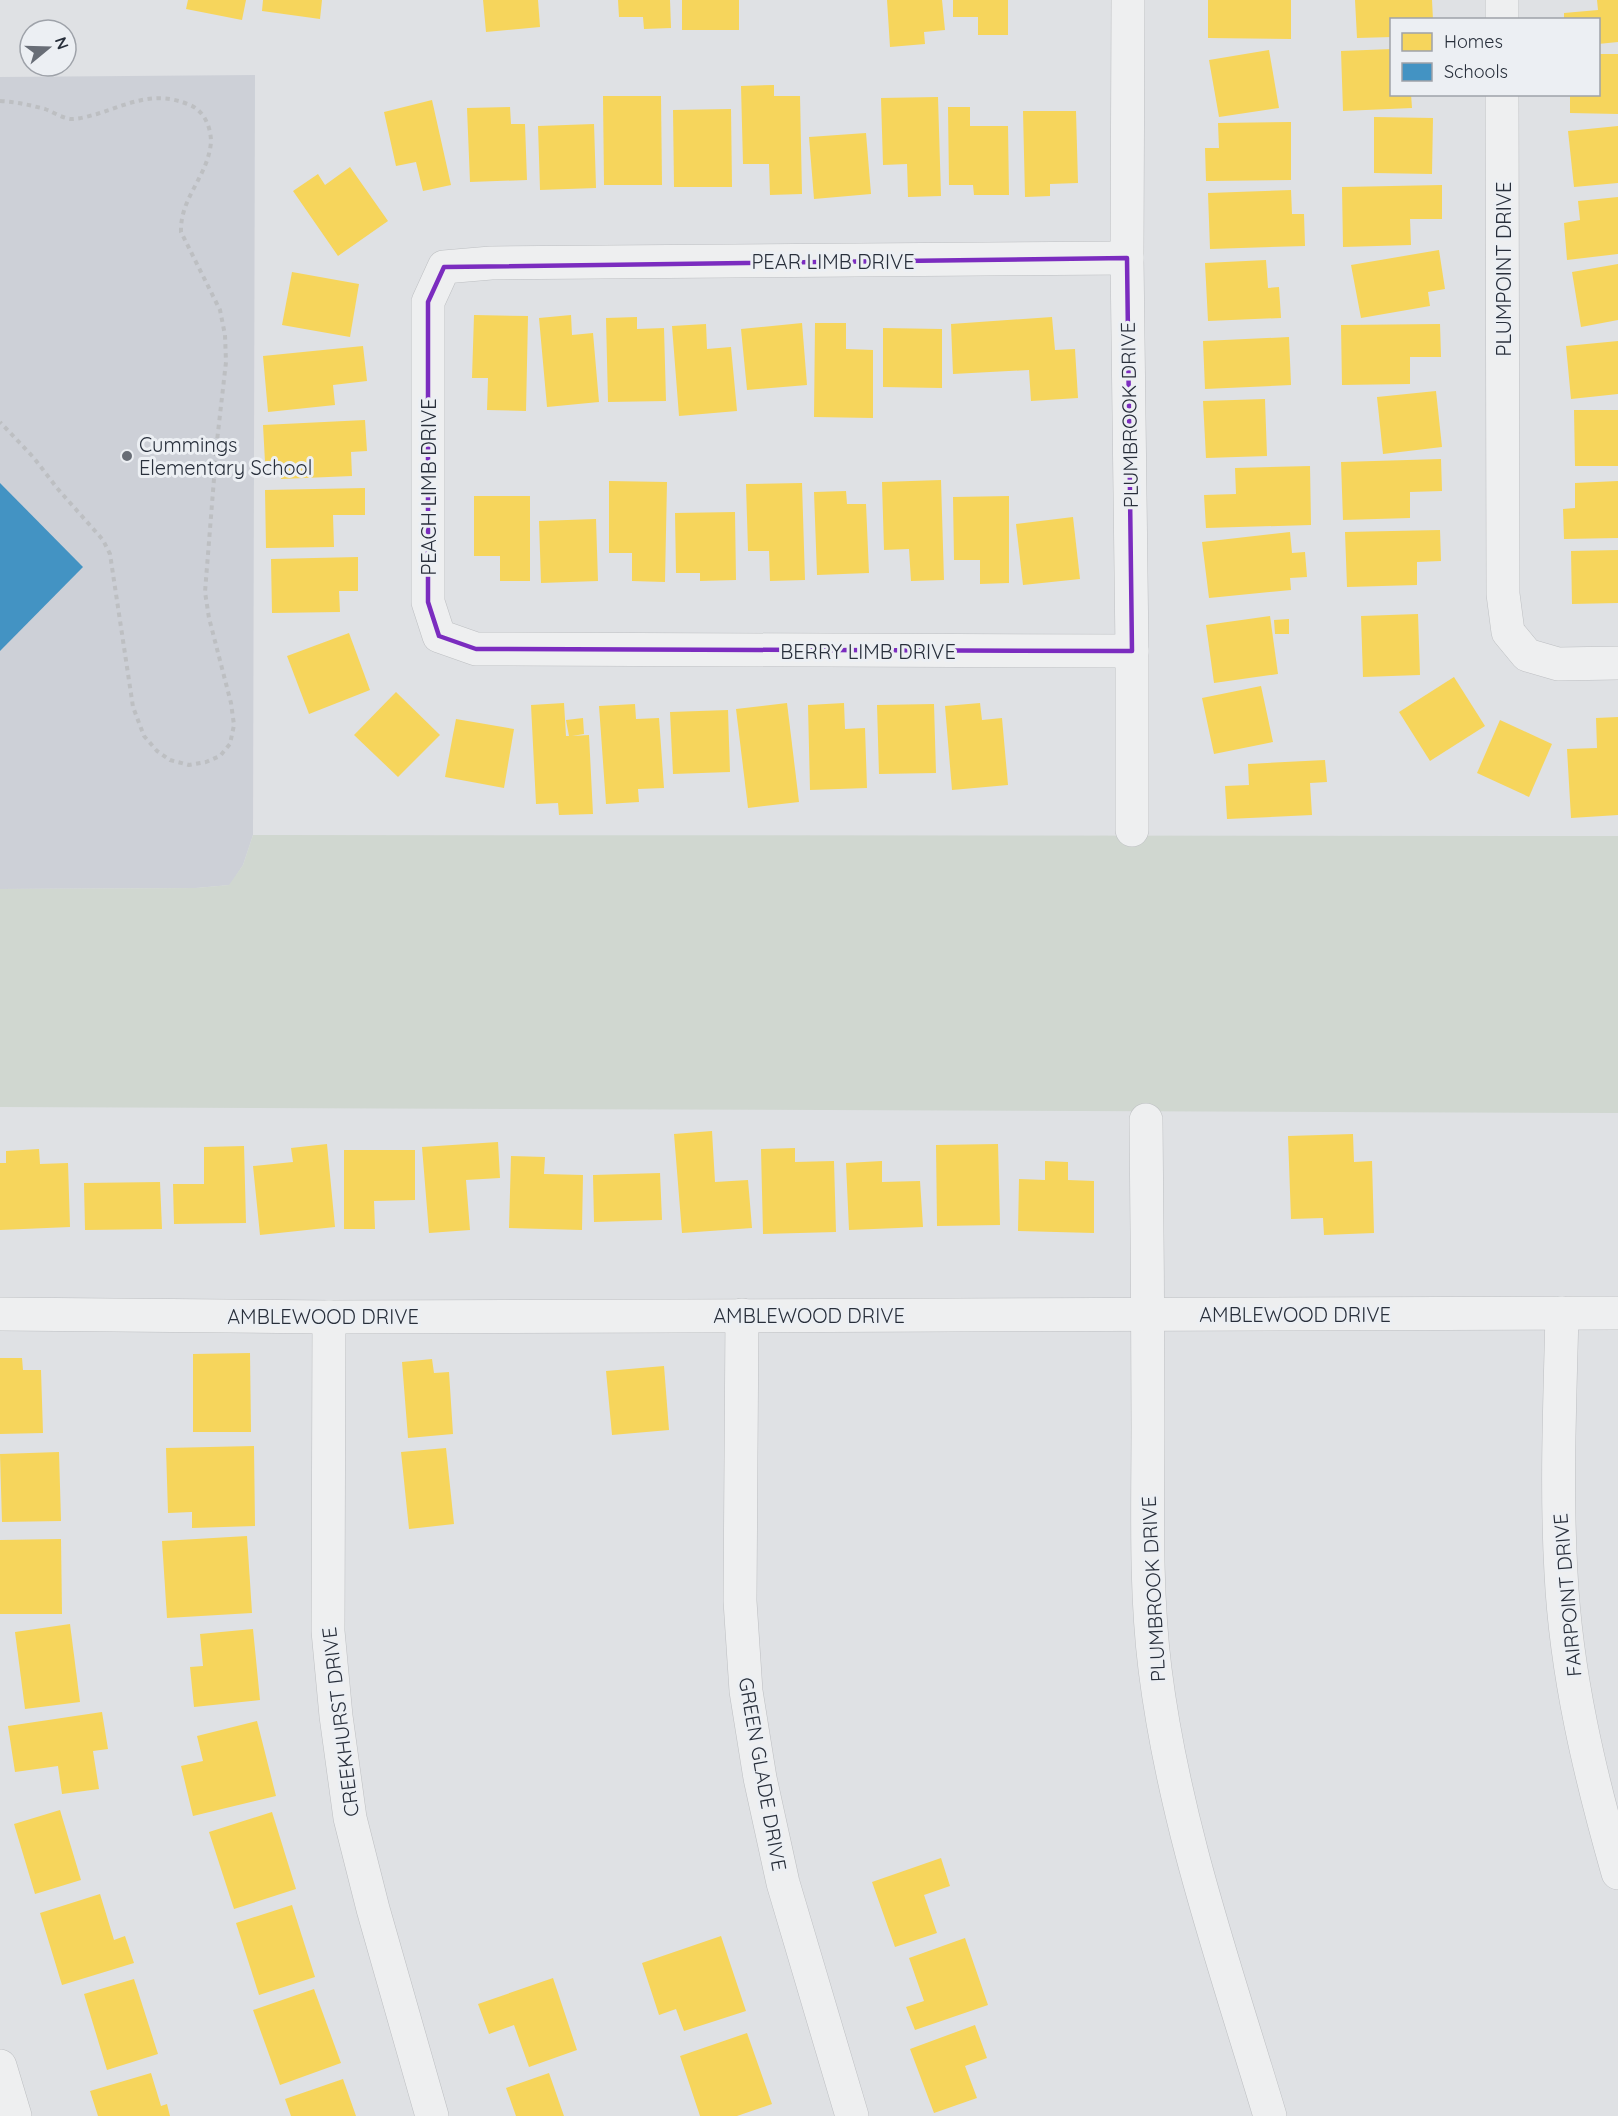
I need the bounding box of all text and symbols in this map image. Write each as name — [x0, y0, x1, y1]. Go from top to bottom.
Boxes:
north arrow — [18, 18, 78, 78]
legend — [1390, 18, 1600, 96]
text: Homes — [1444, 30, 1503, 53]
text: N — [51, 34, 74, 52]
text: Schools — [1444, 60, 1508, 83]
street label: PLUMPOINT DRIVE — [1491, 182, 1516, 356]
street label: PEAR LIMB DRIVE — [751, 249, 915, 274]
street label: PLUMBROOK DRIVE — [1115, 322, 1143, 508]
street label: PEACH LIMB DRIVE — [416, 398, 441, 576]
place label: Cummings Elementary School — [139, 432, 312, 480]
marker: Cummings Elementary School — [120, 449, 134, 463]
street label: BERRY LIMB DRIVE — [780, 639, 956, 664]
street label: AMBLEWOOD DRIVE — [1199, 1302, 1391, 1327]
street label: AMBLEWOOD DRIVE — [713, 1303, 905, 1328]
street label: AMBLEWOOD DRIVE — [227, 1304, 419, 1329]
street label: PLUMBROOK DRIVE — [1136, 1495, 1170, 1683]
street label: FAIRPOINT DRIVE — [1547, 1512, 1587, 1678]
street label: CREEKHURST DRIVE — [316, 1626, 364, 1818]
street label: GREEN GLADE DRIVE — [734, 1675, 792, 1873]

